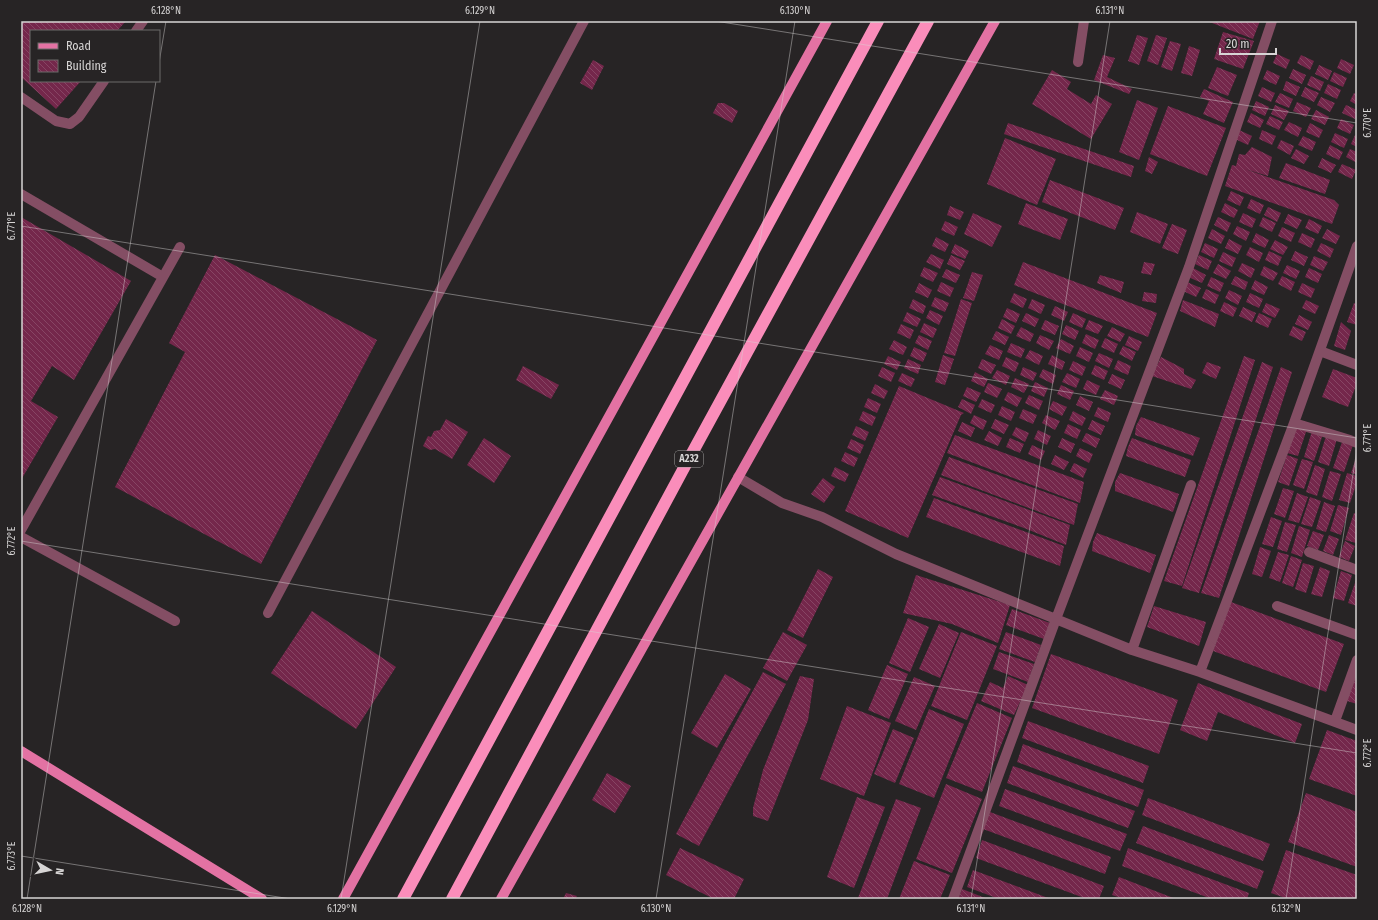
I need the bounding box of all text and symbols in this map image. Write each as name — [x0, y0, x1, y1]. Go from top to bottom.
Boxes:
text: 6.128°N — [151, 5, 181, 17]
text: 6.129°N — [465, 5, 495, 17]
text: 6.130°N — [780, 5, 810, 17]
text: 6.131°N — [1096, 5, 1124, 17]
legend — [30, 30, 160, 82]
scale bar — [1220, 30, 1276, 56]
text: 20 m — [1226, 37, 1250, 51]
text: Road — [66, 39, 91, 53]
text: Building — [66, 59, 107, 73]
text: 6.770°E — [1362, 108, 1374, 138]
text: 6.771°E — [6, 212, 18, 240]
text: 6.771°E — [1362, 424, 1374, 452]
road number: A232 — [675, 451, 703, 467]
text: 6.772°E — [6, 526, 18, 555]
text: 6.772°E — [1362, 738, 1374, 767]
text: 6.773°E — [6, 841, 18, 871]
north arrow — [30, 850, 70, 890]
text: N — [52, 867, 66, 876]
text: 6.128°N — [12, 903, 42, 915]
text: 6.129°N — [327, 903, 357, 915]
text: 6.130°N — [641, 903, 671, 915]
text: 6.131°N — [957, 903, 985, 915]
text: 6.132°N — [1271, 903, 1301, 915]

